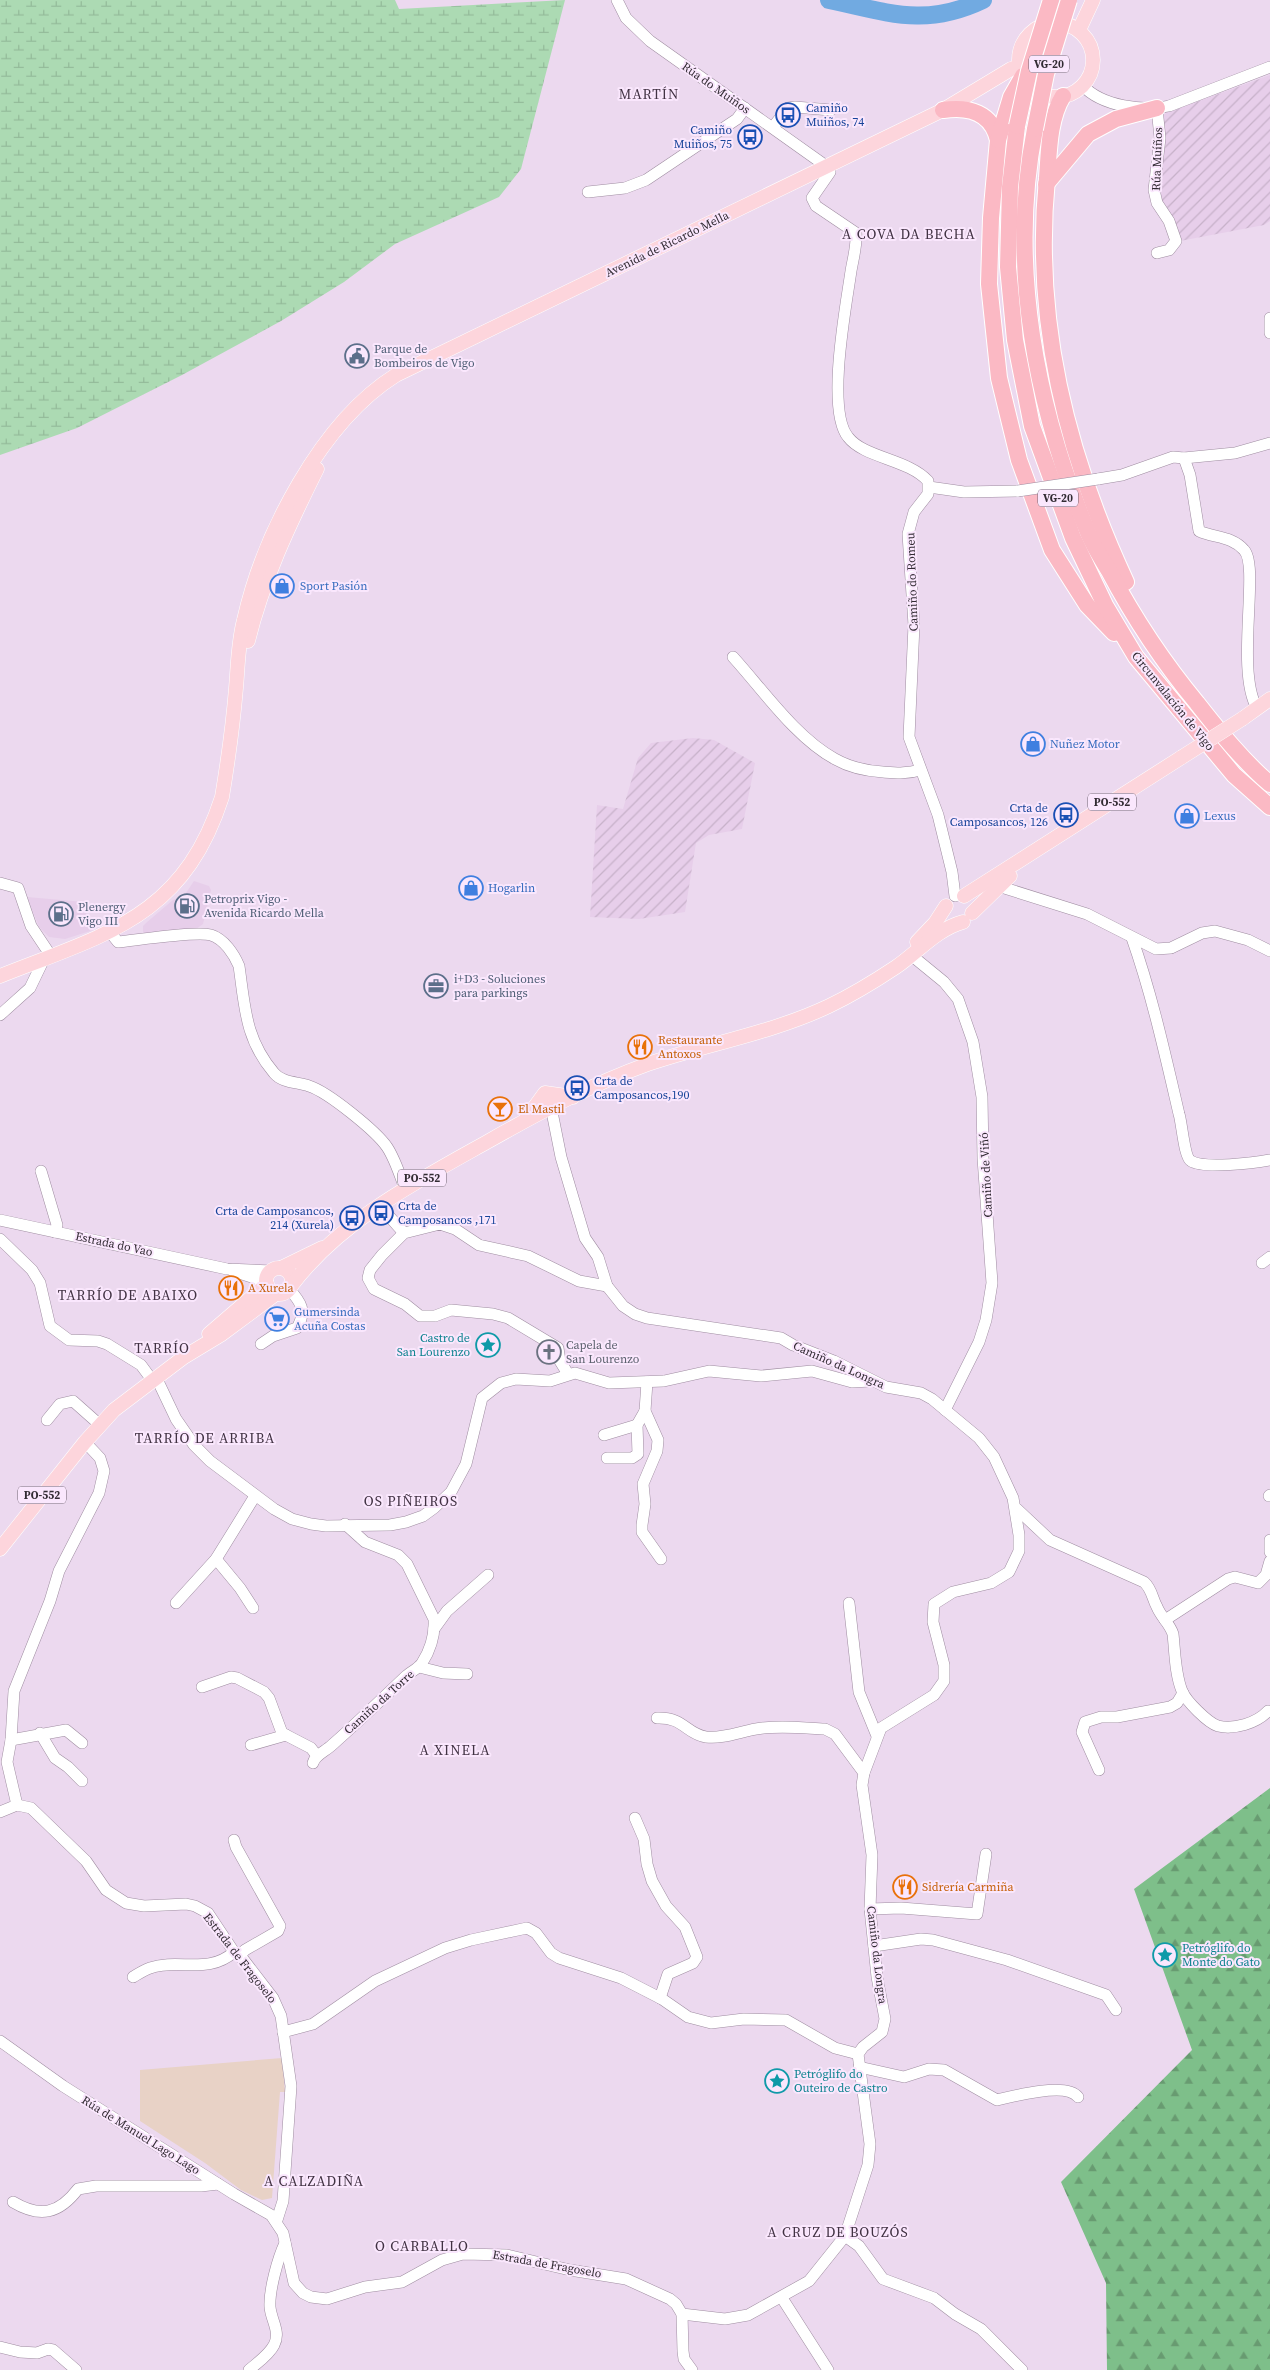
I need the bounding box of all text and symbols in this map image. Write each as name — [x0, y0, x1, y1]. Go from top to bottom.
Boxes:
road number: VG-20 — [1029, 56, 1069, 72]
street label: Rúa do Muiños — [679, 59, 753, 117]
district label: MARTÍN — [619, 84, 679, 104]
place label: Camiño Muiños, 74 — [806, 100, 864, 130]
bus stop icon: Camiño Muiños, 74 — [775, 102, 801, 128]
place label: Camiño Muiños, 75 — [674, 122, 732, 152]
bus stop icon: Camiño Muiños, 75 — [737, 124, 763, 150]
street label: Rúa Muíños — [1148, 127, 1166, 191]
street label: Avenida de Ricardo Mella — [603, 207, 732, 281]
district label: A COVA DA BECHA — [842, 224, 976, 244]
place label: Parque de Bombeiros de Vigo — [374, 341, 475, 371]
public building icon: Parque de Bombeiros de Vigo — [344, 343, 370, 369]
road number: VG-20 — [1038, 489, 1078, 506]
street label: Camiño do Romeu — [902, 532, 922, 632]
shop icon: Sport Pasión — [269, 573, 295, 599]
place label: Sport Pasión — [300, 578, 367, 594]
street label: Circunvalación de Vigo — [1128, 648, 1218, 754]
shop icon: Nuñez Motor — [1020, 731, 1046, 757]
place label: Nuñez Motor — [1050, 736, 1120, 752]
road number: PO-552 — [1088, 794, 1136, 810]
place label: Crta de Camposancos, 126 — [950, 800, 1048, 830]
bus stop icon: Crta de Camposancos, 126 — [1053, 802, 1079, 828]
shop icon: Lexus — [1174, 803, 1200, 829]
place label: Lexus — [1204, 808, 1236, 824]
shop icon: Hogarlin — [458, 875, 484, 901]
place label: Hogarlin — [488, 880, 535, 896]
place label: Petroprix Vigo - Avenida Ricardo Mella — [204, 891, 325, 921]
fuel station icon: Petroprix Vigo - Avenida Ricardo Mella — [174, 893, 200, 919]
place label: Plenergy Vigo III — [78, 899, 126, 929]
fuel station icon: Plenergy Vigo III — [48, 901, 74, 927]
place label: i+D3 - Soluciones para parkings — [454, 971, 545, 1001]
office icon: i+D3 - Soluciones para parkings — [423, 973, 449, 999]
place label: Restaurante Antoxos — [658, 1032, 722, 1062]
restaurant icon: Restaurante Antoxos — [627, 1034, 653, 1060]
place label: Crta de Camposancos,190 — [594, 1073, 689, 1103]
bus stop icon: Crta de Camposancos,190 — [564, 1075, 590, 1101]
bar icon: El Mastil — [487, 1096, 513, 1122]
place label: El Mastil — [518, 1101, 565, 1117]
street label: Camiño de Viñó — [976, 1132, 996, 1218]
road number: PO-552 — [398, 1170, 446, 1186]
place label: Crta de Camposancos ,171 — [398, 1198, 496, 1228]
bus stop icon: Crta de Camposancos ,171 — [368, 1200, 394, 1226]
place label: Crta de Camposancos, 214 (Xurela) — [215, 1203, 334, 1233]
bus stop icon: Crta de Camposancos, 214 (Xurela) — [339, 1205, 365, 1231]
street label: Estrada do Vao — [74, 1228, 155, 1260]
restaurant icon: A Xurela — [218, 1275, 244, 1301]
place label: A Xurela — [248, 1280, 294, 1296]
district label: TARRÍO DE ABAIXO — [58, 1285, 198, 1305]
place label: Gumersinda Acuña Costas — [294, 1304, 365, 1334]
supermarket icon: Gumersinda Acuña Costas — [264, 1306, 290, 1332]
place label: Castro de San Lourenzo — [397, 1330, 470, 1360]
place icon: Castro de San Lourenzo — [475, 1332, 501, 1358]
place label: Capela de San Lourenzo — [566, 1337, 640, 1367]
district label: TARRÍO — [134, 1338, 190, 1358]
street label: Camiño da Longra — [791, 1338, 888, 1393]
church icon: Capela de San Lourenzo — [536, 1339, 562, 1365]
district label: TARRÍO DE ARRIBA — [135, 1428, 275, 1448]
road number: PO-552 — [18, 1486, 66, 1504]
district label: OS PIÑEIROS — [364, 1491, 458, 1511]
street label: Camiño da Torre — [341, 1666, 417, 1738]
district label: A XINELA — [419, 1740, 491, 1760]
restaurant icon: Sidrería Carmiña — [892, 1874, 918, 1900]
place label: Sidrería Carmiña — [922, 1879, 1015, 1895]
street label: Camiño da Longra — [863, 1905, 891, 2006]
street label: Estrada de Fragoselo — [200, 1910, 281, 2007]
place label: Petróglifo do Monte do Gato — [1182, 1940, 1261, 1970]
place icon: Petróglifo do Monte do Gato — [1152, 1942, 1178, 1968]
place label: Petróglifo do Outeiro de Castro — [794, 2066, 888, 2096]
place icon: Petróglifo do Outeiro de Castro — [764, 2068, 790, 2094]
street label: Rúa de Manuel Lago Lago — [79, 2092, 204, 2178]
district label: A CALZADIÑA — [264, 2171, 364, 2191]
district label: A CRUZ DE BOUZÓS — [767, 2222, 909, 2242]
district label: O CARBALLO — [375, 2236, 469, 2256]
street label: Estrada de Fragoselo — [491, 2247, 603, 2282]

